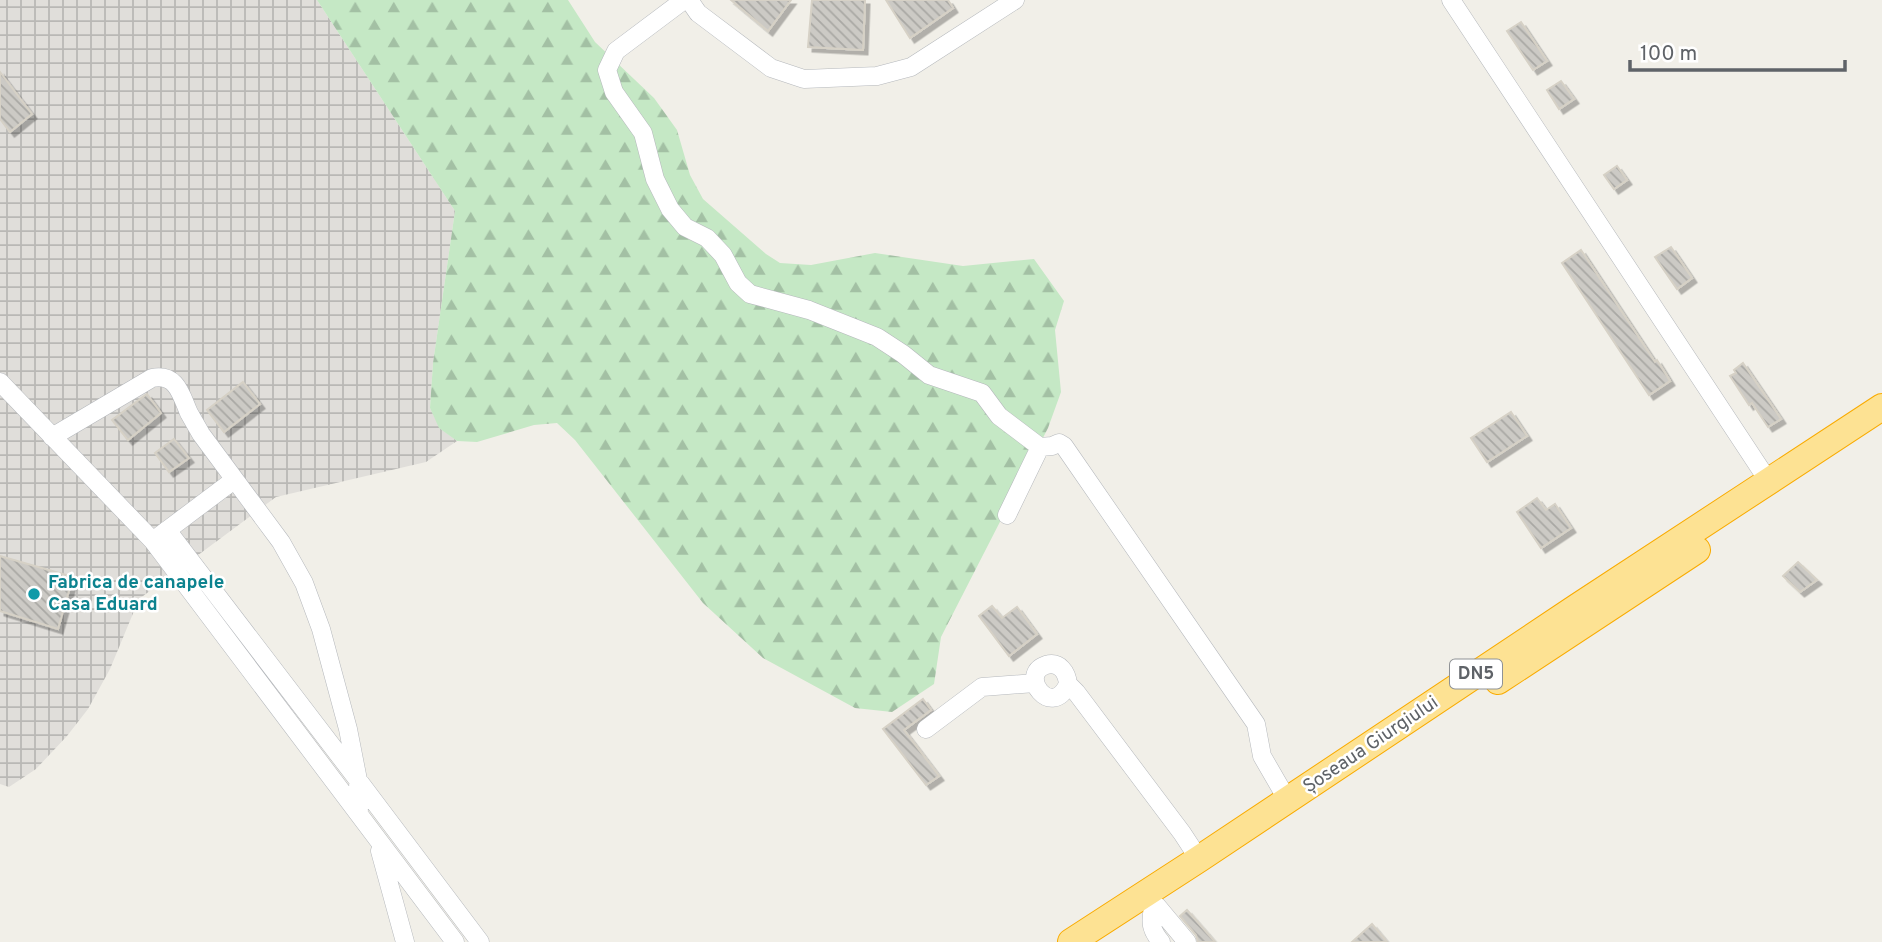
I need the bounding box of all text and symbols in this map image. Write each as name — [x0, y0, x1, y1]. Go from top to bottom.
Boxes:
scale bar — [1630, 28, 1845, 72]
text: 100 m — [1640, 41, 1697, 68]
place label: Fabrica de canapele Casa Eduard — [48, 571, 224, 617]
marker: Fabrica de canapele Casa Eduard — [26, 586, 42, 602]
road number: DN5 — [1450, 660, 1502, 688]
street label: Șoseaua Giurgiului — [1299, 691, 1443, 799]

